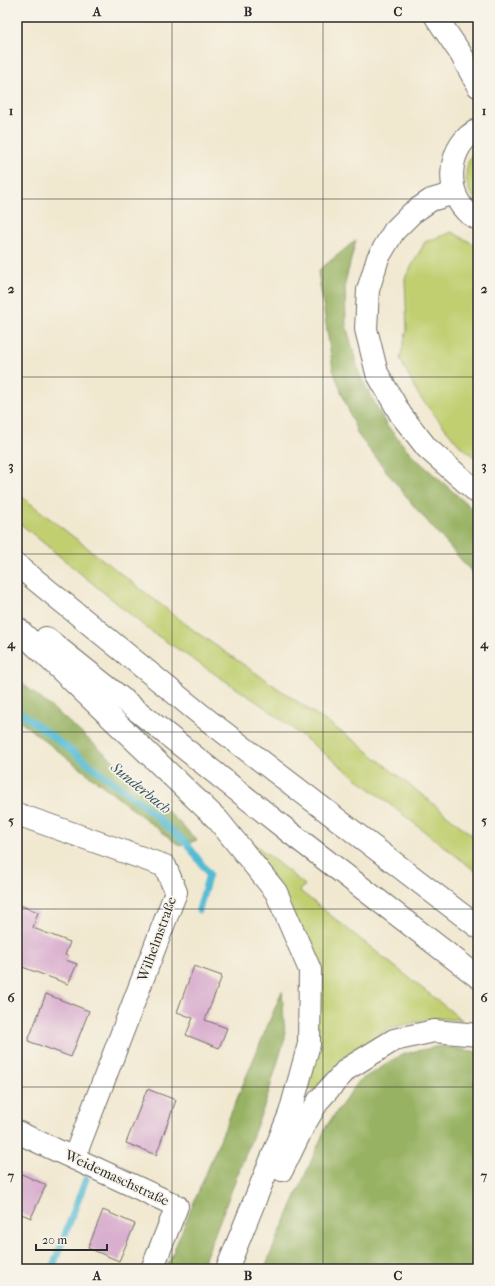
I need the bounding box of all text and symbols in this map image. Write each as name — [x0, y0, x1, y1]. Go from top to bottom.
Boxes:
text: A — [92, 4, 102, 19]
text: B — [244, 4, 253, 19]
text: C — [394, 4, 403, 19]
text: 1 — [9, 103, 14, 118]
text: 1 — [482, 103, 487, 118]
text: 2 — [8, 281, 15, 296]
text: 2 — [481, 281, 488, 296]
text: 3 — [8, 458, 14, 474]
text: 3 — [481, 458, 487, 474]
text: 4 — [6, 636, 16, 652]
text: 4 — [479, 636, 489, 652]
water label: Sunderbach — [106, 758, 175, 818]
text: 5 — [8, 813, 14, 828]
text: 5 — [481, 813, 487, 828]
street label: Wilhelmstraße — [133, 894, 180, 985]
text: 6 — [7, 990, 15, 1005]
text: 6 — [480, 990, 488, 1005]
street label: Weidemaschstraße — [61, 1146, 172, 1210]
text: 7 — [7, 1168, 15, 1183]
text: 7 — [480, 1168, 488, 1183]
scale bar — [36, 1226, 107, 1252]
text: 20 m — [42, 1233, 67, 1247]
text: A — [92, 1268, 102, 1283]
text: B — [244, 1268, 253, 1283]
text: C — [394, 1268, 403, 1283]

